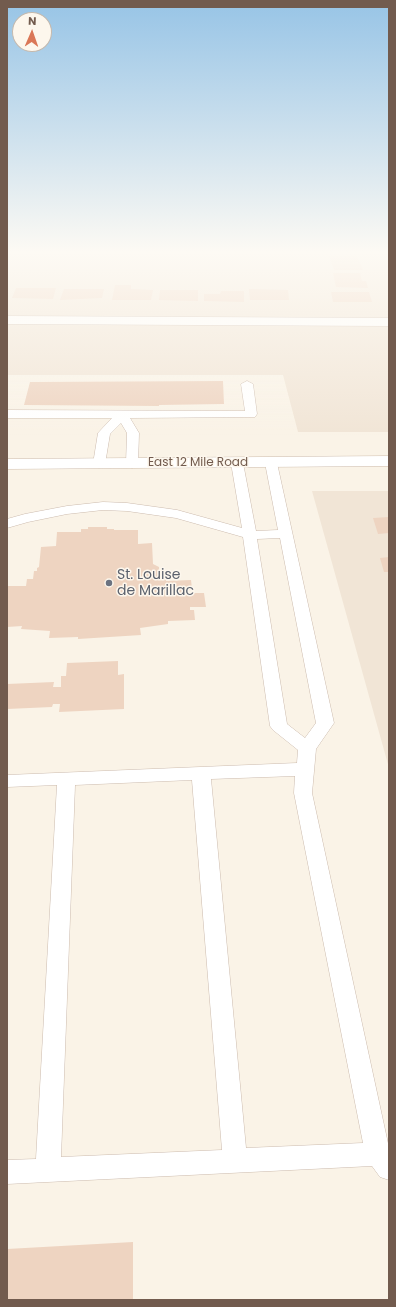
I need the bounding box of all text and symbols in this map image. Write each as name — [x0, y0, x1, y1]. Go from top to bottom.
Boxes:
north arrow — [12, 12, 52, 52]
text: N — [28, 13, 37, 29]
street label: East 12 Mile Road — [148, 456, 248, 470]
place label: St. Louise de Marillac — [117, 567, 194, 600]
marker: St. Louise de Marillac — [104, 578, 114, 588]

